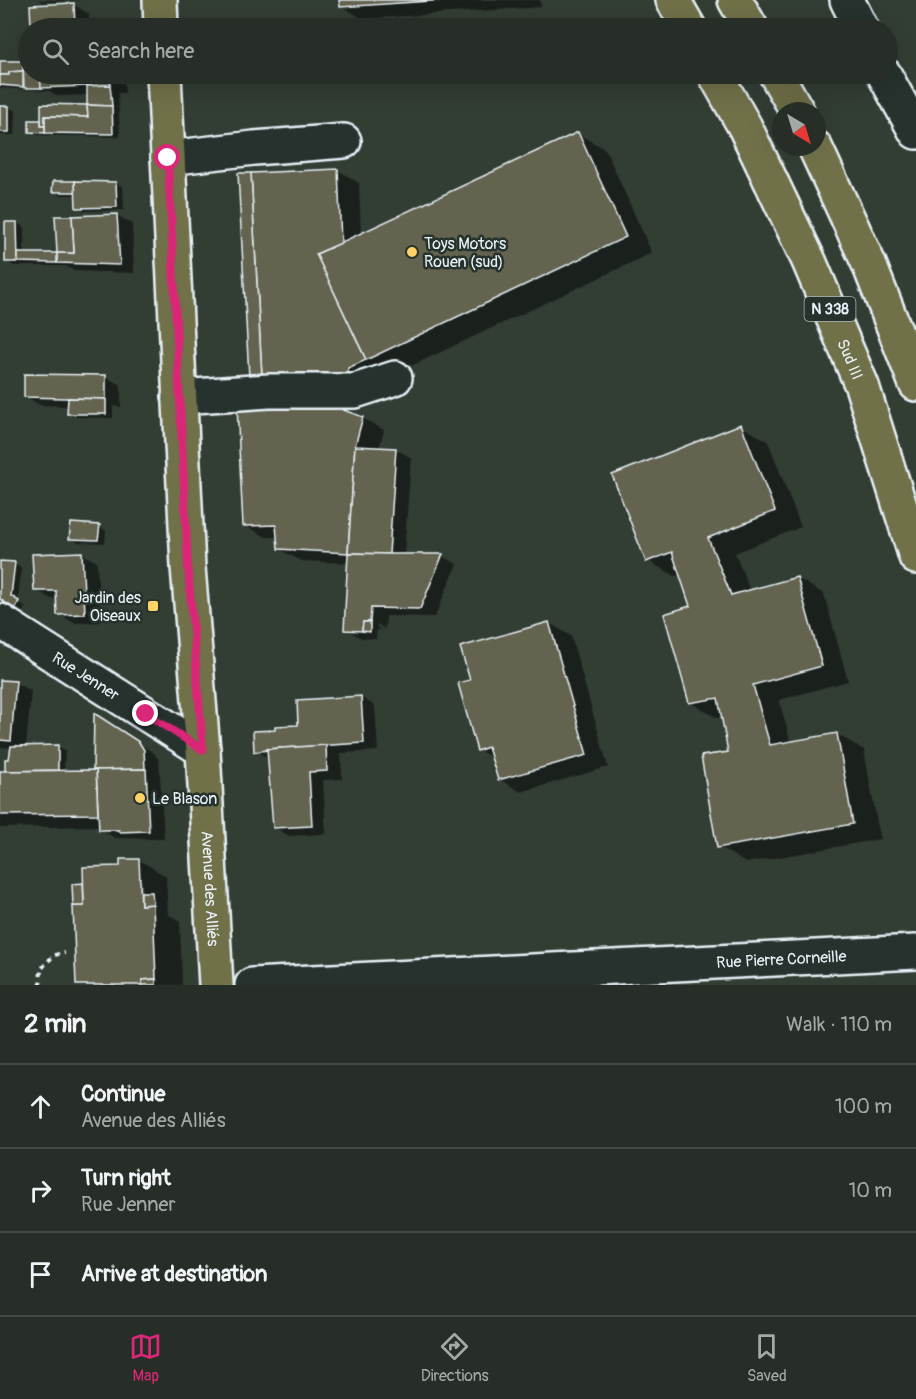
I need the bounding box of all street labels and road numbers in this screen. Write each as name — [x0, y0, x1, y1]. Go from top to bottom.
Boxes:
road number: N 338 — [804, 297, 856, 321]
street label: Sud III — [832, 336, 867, 383]
street label: Rue Jenner — [48, 648, 123, 705]
street label: Avenue des Alliés — [196, 830, 223, 947]
street label: Rue Pierre Corneille — [716, 946, 847, 973]

